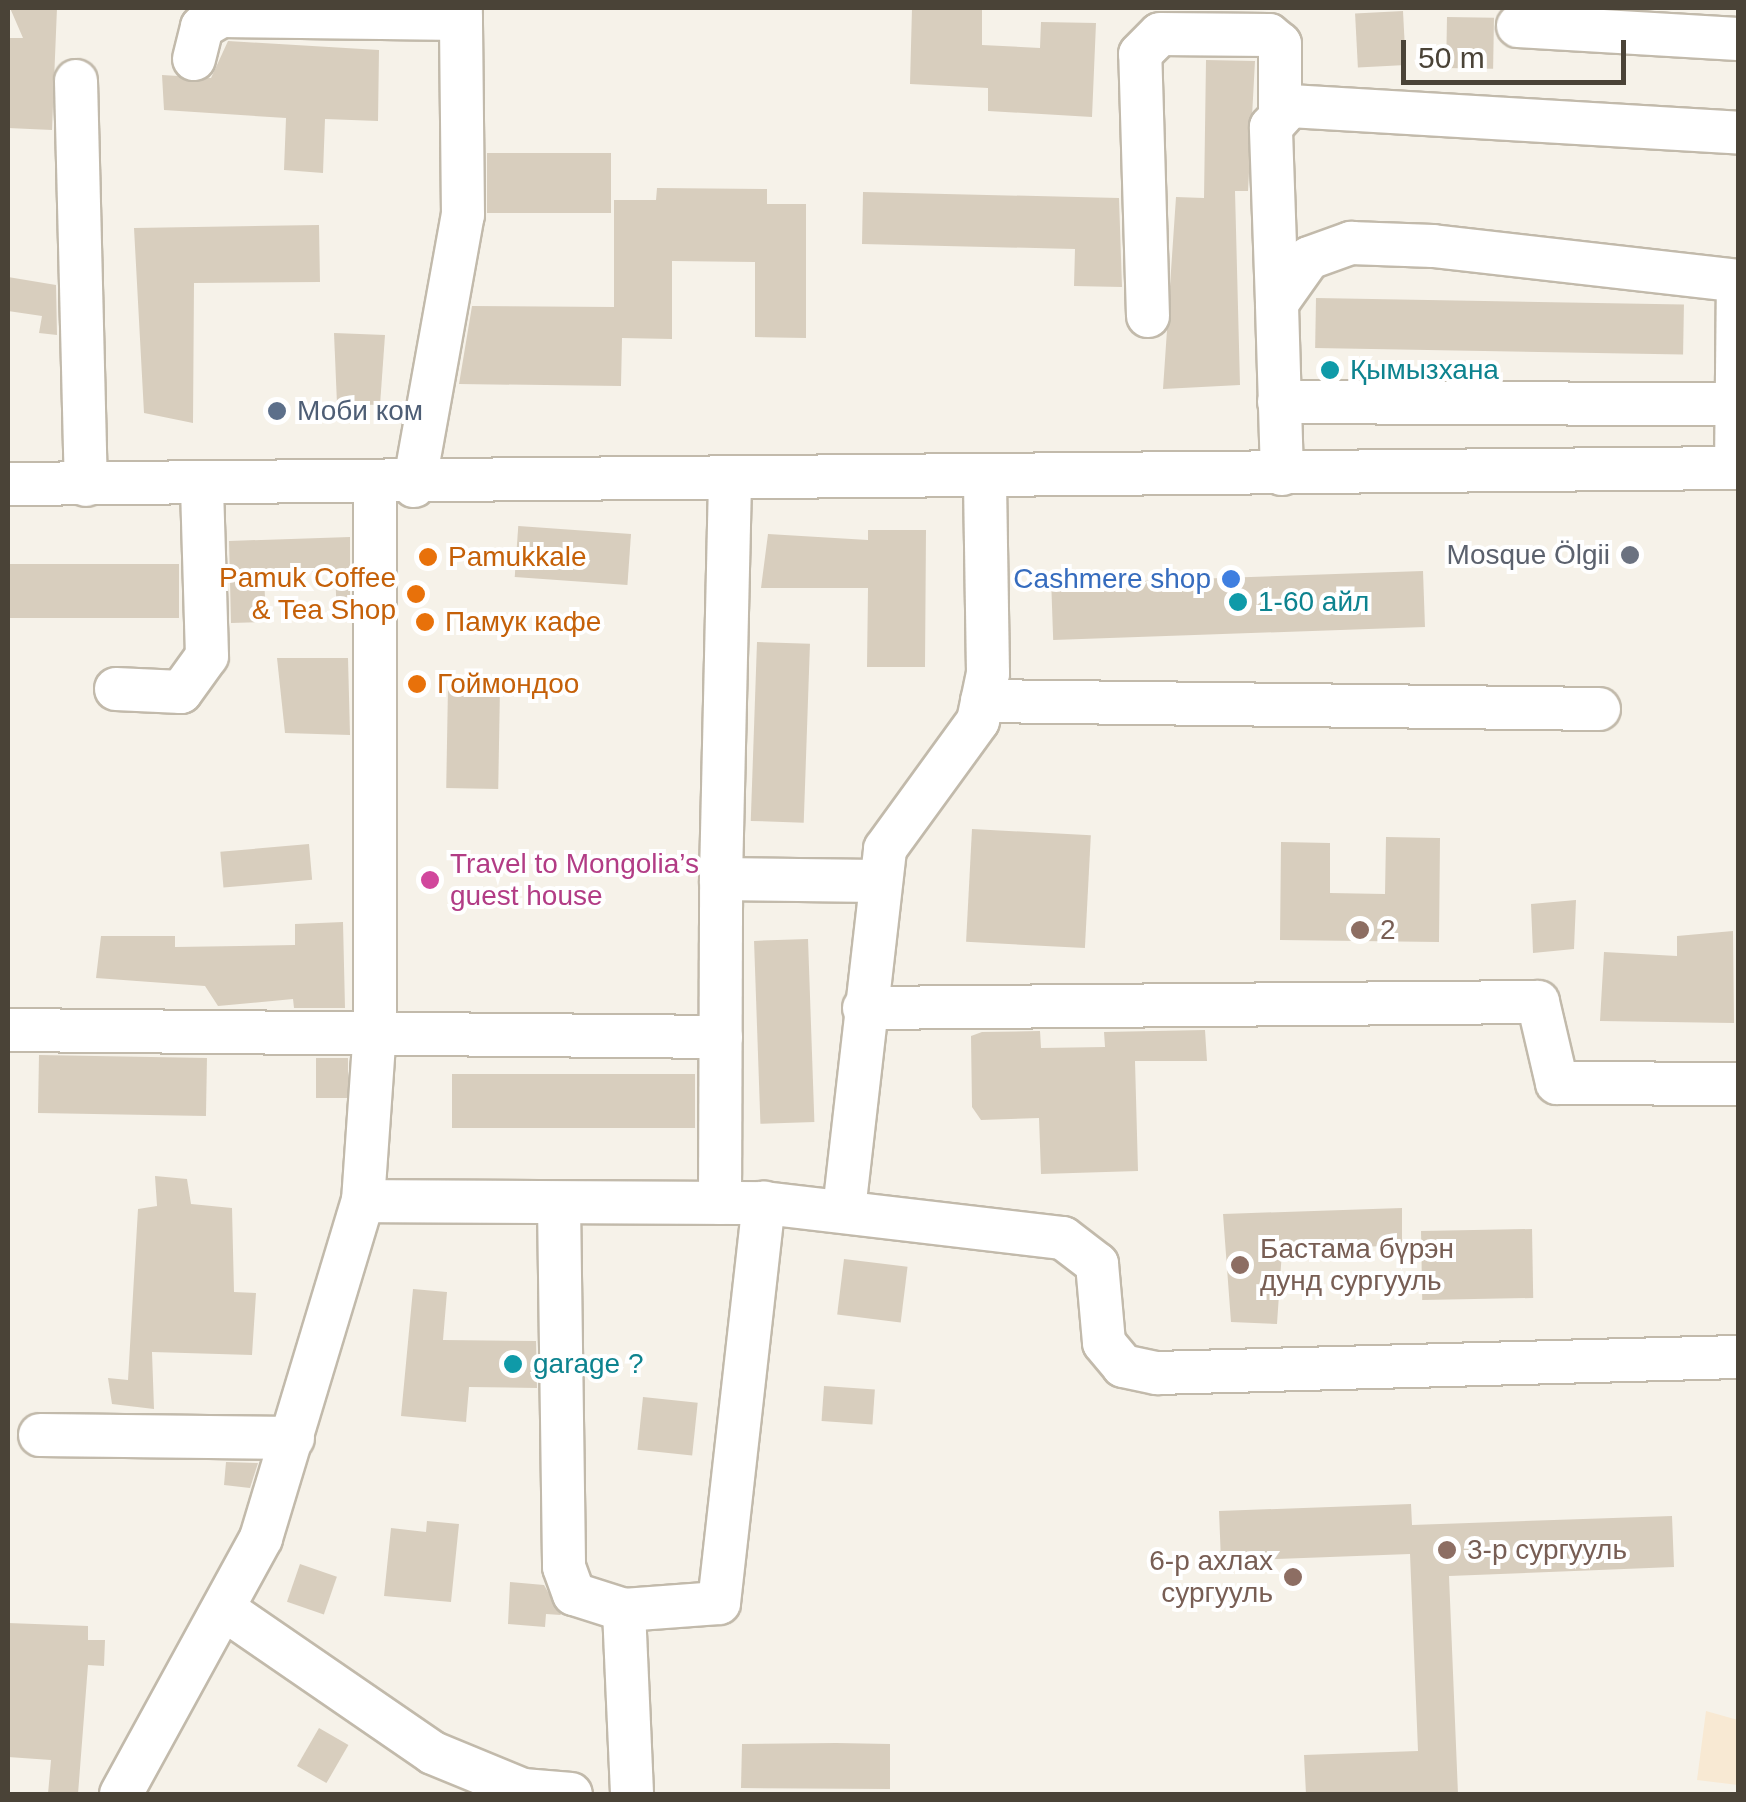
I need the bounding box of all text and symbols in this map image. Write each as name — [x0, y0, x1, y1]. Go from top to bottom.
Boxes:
scale bar — [1406, 20, 1631, 82]
text: 50 m — [1418, 41, 1485, 74]
place label: Қымызхана — [1350, 353, 1499, 387]
marker: Қымызхана — [1319, 359, 1341, 381]
place label: Моби ком — [297, 394, 423, 428]
marker: Моби ком — [266, 400, 288, 422]
place label: Mosque Ölgii — [1447, 538, 1610, 572]
place label: Pamukkale — [448, 540, 587, 574]
marker: Mosque Ölgii — [1619, 544, 1641, 566]
marker: Pamukkale — [417, 546, 439, 568]
place label: Pamuk Coffee & Tea Shop — [219, 561, 396, 627]
place label: Cashmere shop — [1013, 562, 1211, 596]
marker: Cashmere shop — [1220, 568, 1242, 590]
marker: Pamuk Coffee & Tea Shop — [405, 583, 427, 605]
place label: 1-60 айл — [1258, 585, 1369, 619]
marker: 1-60 айл — [1227, 591, 1249, 613]
place label: Памук кафе — [445, 605, 601, 639]
marker: Памук кафе — [414, 611, 436, 633]
place label: Гоймондоо — [437, 667, 579, 701]
marker: Гоймондоо — [406, 673, 428, 695]
place label: Travel to Mongolia’s guest house — [450, 847, 699, 913]
marker: Travel to Mongolia’s guest house — [419, 869, 441, 891]
place label: 2 — [1380, 913, 1396, 947]
marker: 2 — [1349, 919, 1371, 941]
place label: Бастама бүрэн дунд сургууль — [1260, 1232, 1454, 1298]
marker: Бастама бүрэн дунд сургууль — [1229, 1254, 1251, 1276]
place label: garage ? — [533, 1347, 644, 1381]
marker: garage ? — [502, 1353, 524, 1375]
place label: 3-р сургууль — [1467, 1533, 1627, 1567]
marker: 3-р сургууль — [1436, 1539, 1458, 1561]
place label: 6-р ахлах сургууль — [1149, 1544, 1273, 1610]
marker: 6-р ахлах сургууль — [1282, 1566, 1304, 1588]

